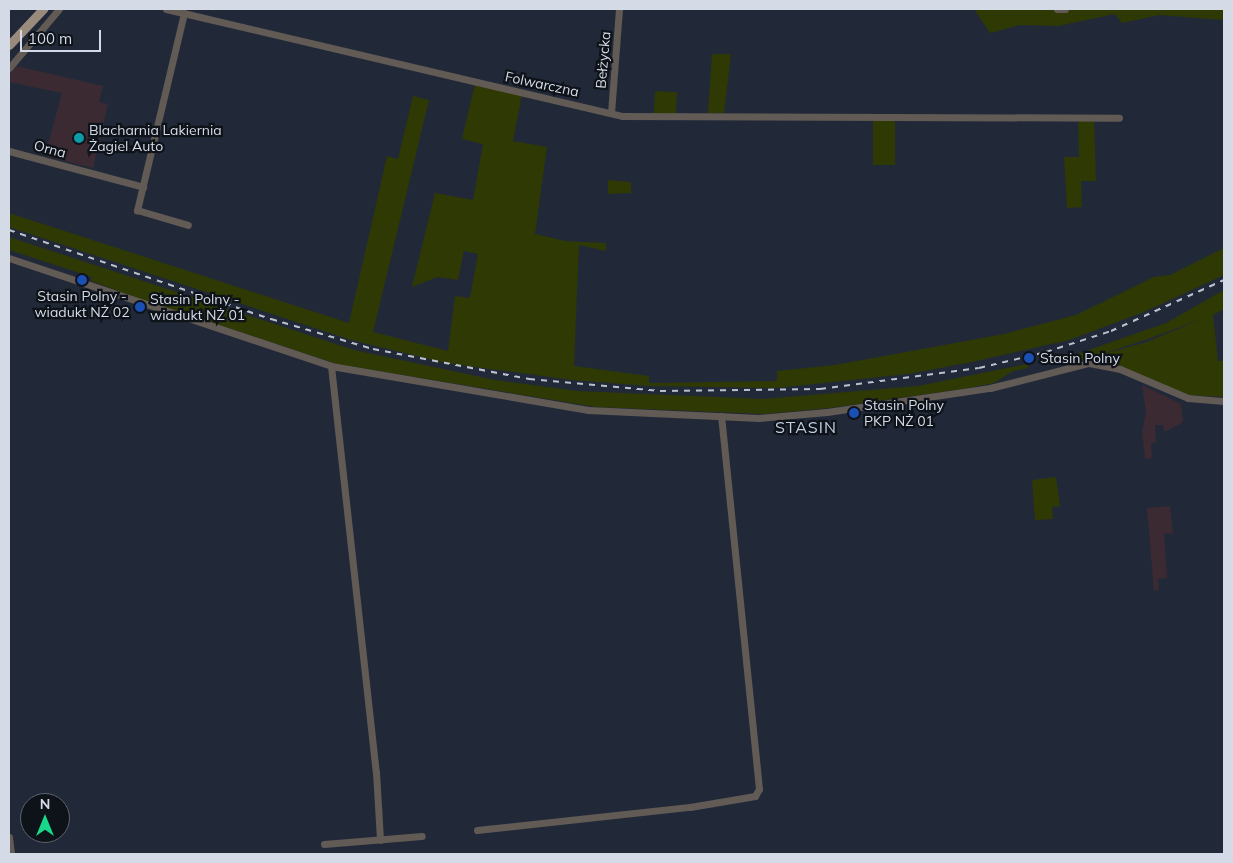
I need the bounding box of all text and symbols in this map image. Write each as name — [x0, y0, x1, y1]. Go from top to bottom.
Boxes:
scale bar — [22, 20, 104, 52]
text: 100 m — [28, 29, 72, 48]
street label: Bełżycka — [592, 31, 614, 89]
street label: Folwarczna — [504, 68, 580, 100]
place label: Blacharnia Lakiernia Żagiel Auto — [89, 122, 222, 154]
marker: Blacharnia Lakiernia Żagiel Auto — [73, 132, 85, 144]
street label: Orna — [32, 137, 68, 161]
marker: Stasin Polny - wiadukt NŻ 02 — [76, 274, 88, 286]
place label: Stasin Polny - wiadukt NŻ 02 — [34, 288, 130, 321]
place label: Stasin Polny - wiadukt NŻ 01 — [150, 291, 245, 324]
marker: Stasin Polny - wiadukt NŻ 01 — [134, 301, 146, 313]
place label: Stasin Polny — [1040, 350, 1120, 366]
marker: Stasin Polny — [1022, 351, 1036, 365]
place label: Stasin Polny PKP NŻ 01 — [864, 397, 944, 430]
marker: Stasin Polny PKP NŻ 01 — [848, 407, 860, 419]
district label: STASIN — [774, 417, 838, 437]
north arrow — [20, 793, 70, 843]
text: N — [40, 795, 50, 813]

